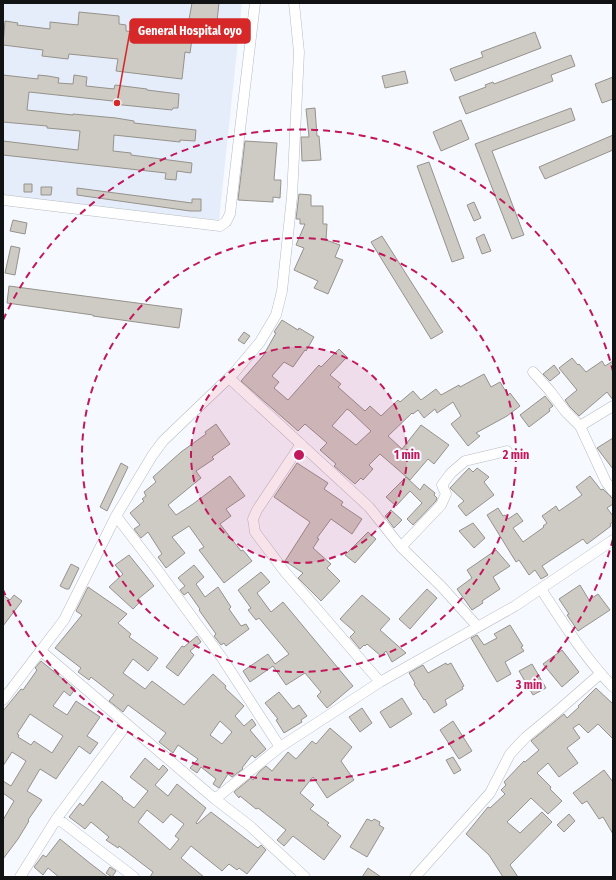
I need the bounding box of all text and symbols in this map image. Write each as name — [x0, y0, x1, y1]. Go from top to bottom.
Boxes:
callout: General Hospital oyo — [130, 19, 250, 43]
text: General Hospital oyo — [138, 24, 242, 38]
centre of rings — [292, 448, 306, 462]
text: 1 min — [394, 448, 420, 462]
text: 2 min — [502, 448, 529, 462]
text: 3 min — [515, 678, 542, 692]

